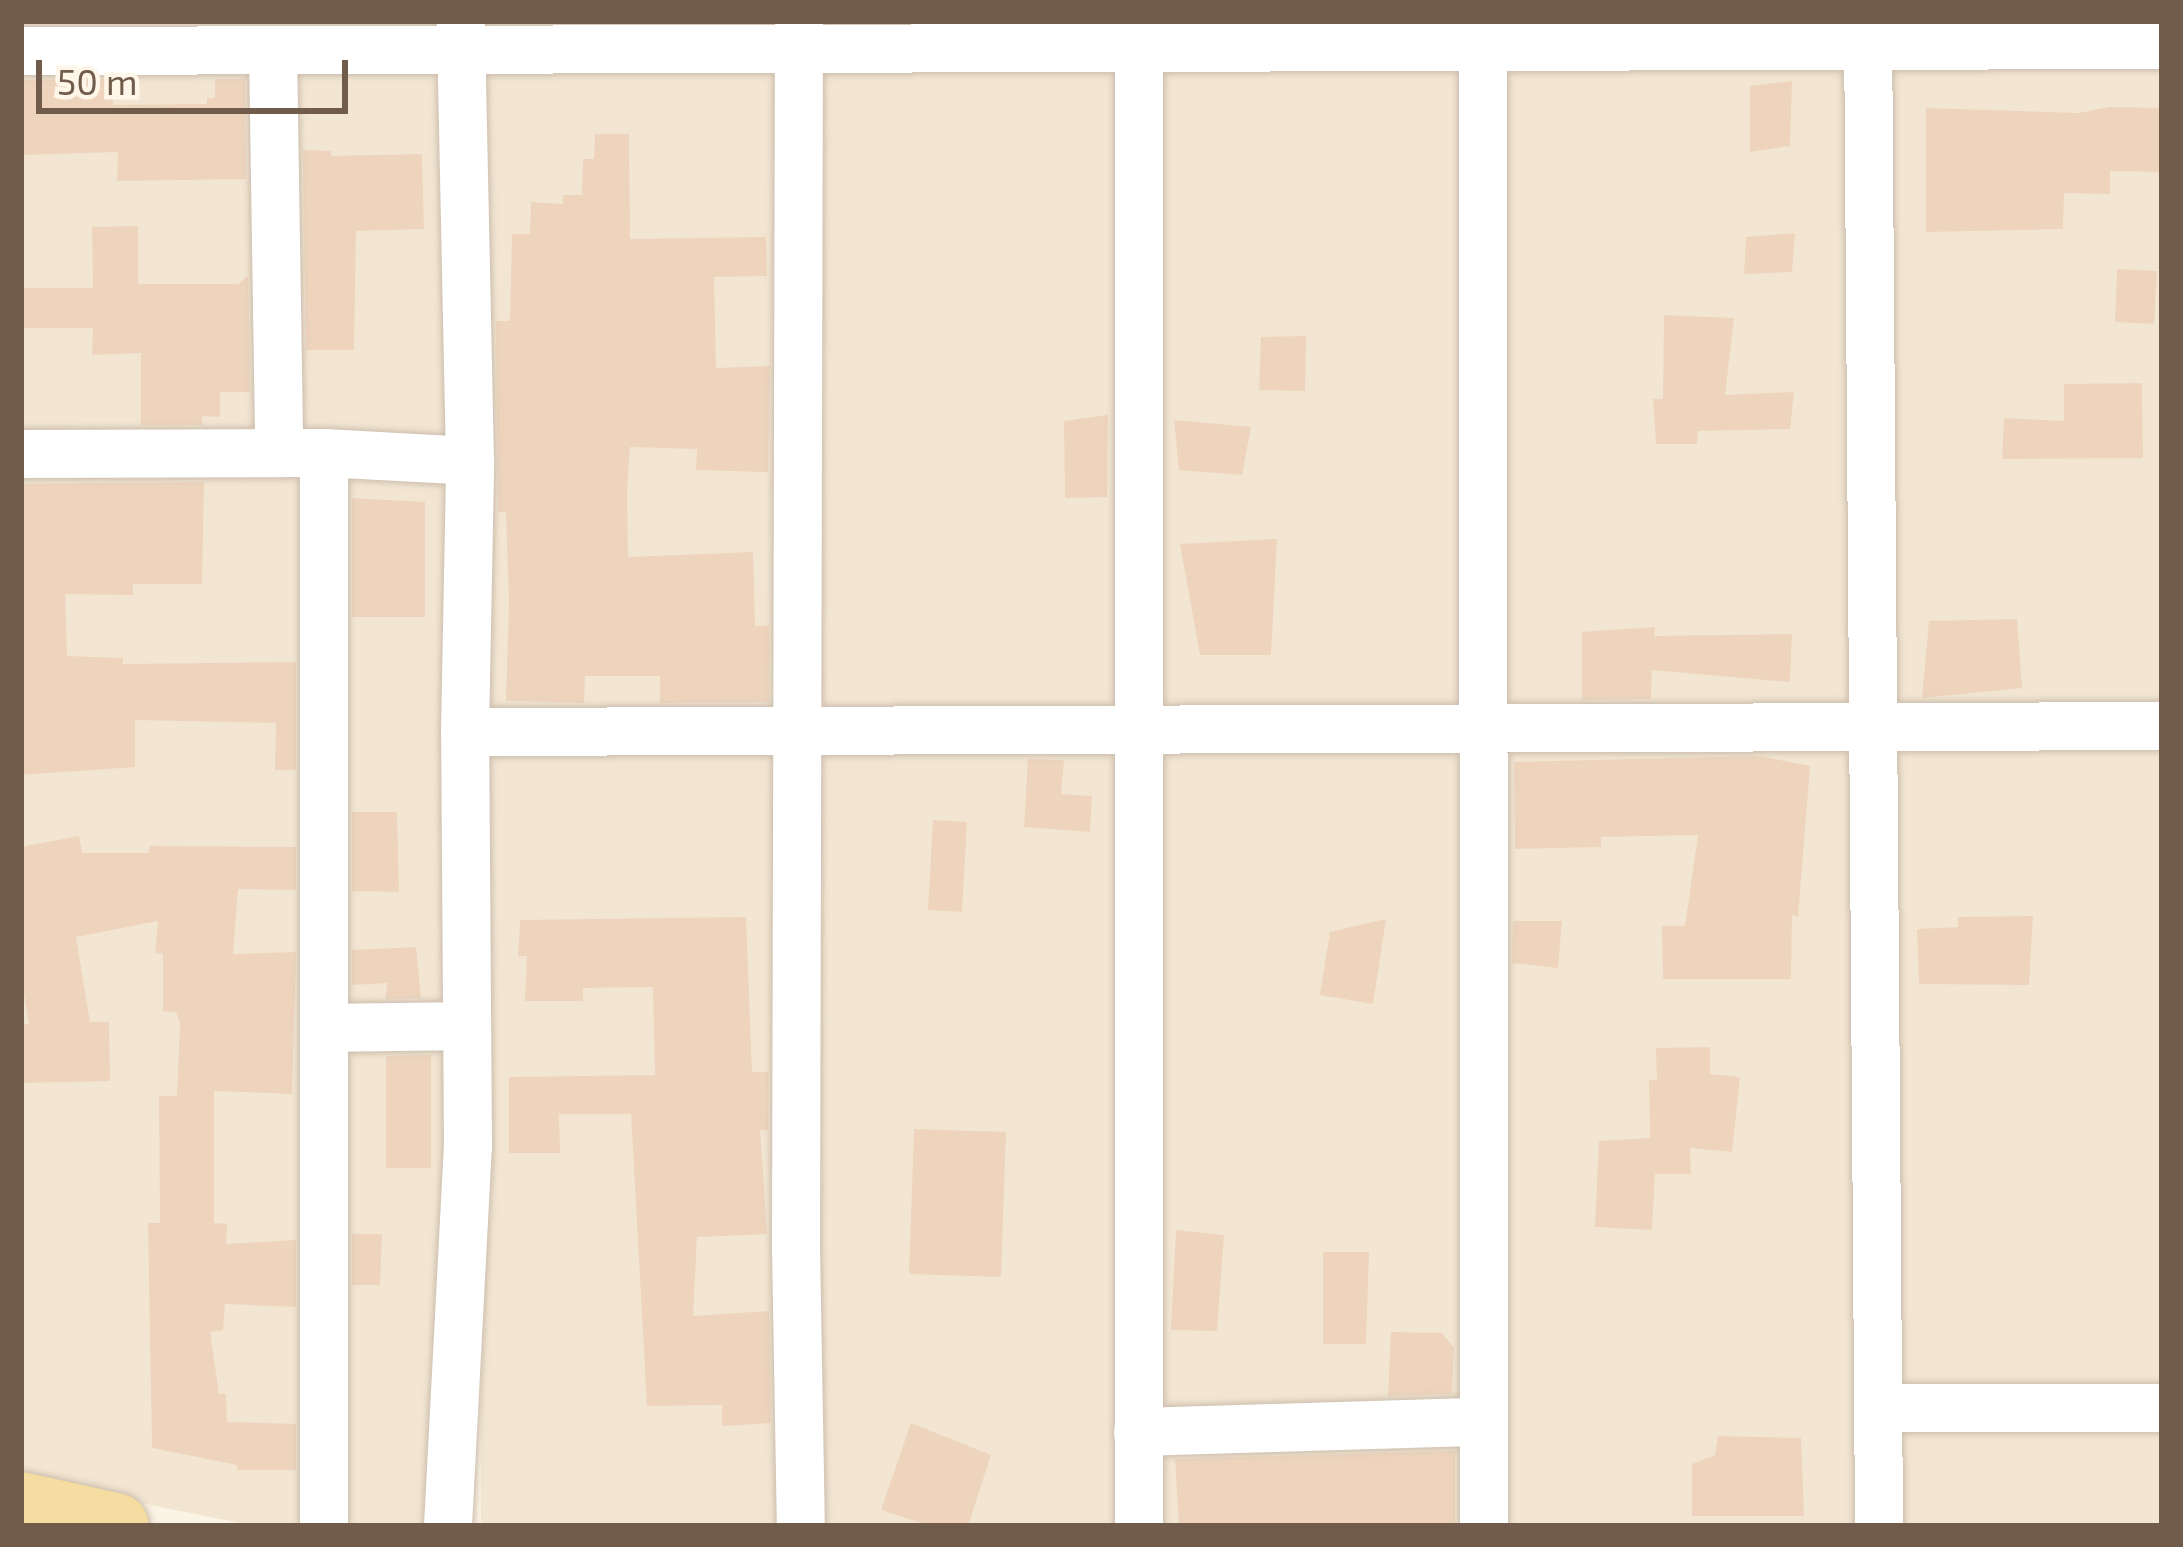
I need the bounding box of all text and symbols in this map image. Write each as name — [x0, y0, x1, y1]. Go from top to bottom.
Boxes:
scale bar — [42, 36, 354, 110]
text: 50 m — [57, 59, 138, 102]

